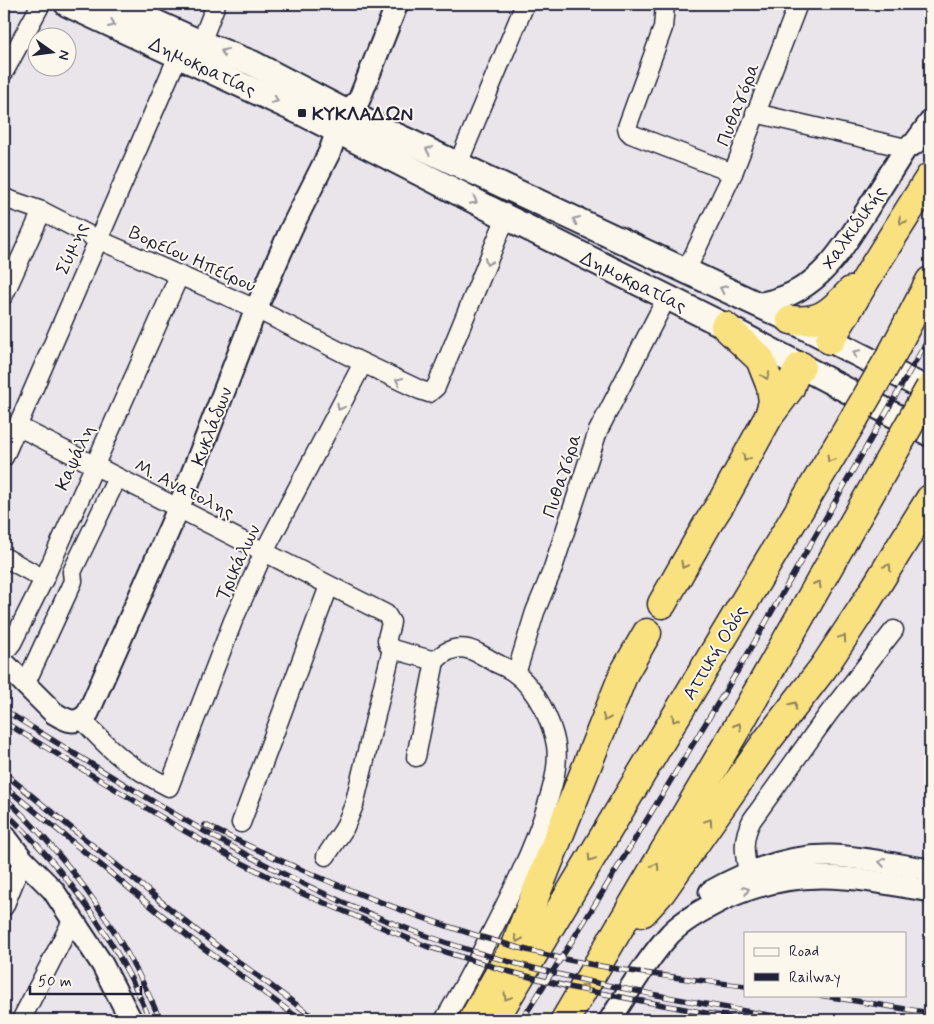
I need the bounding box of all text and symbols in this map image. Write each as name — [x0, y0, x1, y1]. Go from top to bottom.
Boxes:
one-way arrow — [107, 17, 116, 28]
north arrow — [28, 28, 78, 78]
street label: Δημοκρατίας — [145, 32, 260, 103]
text: N — [54, 48, 74, 62]
one-way arrow — [220, 48, 229, 58]
street label: Πυθαγόρα — [711, 59, 766, 150]
one-way arrow — [270, 94, 279, 105]
place label: ΚΥΚΛΑΔΩΝ — [312, 102, 413, 127]
marker: ΚΥΚΛΑΔΩΝ — [296, 107, 308, 119]
one-way arrow — [425, 146, 434, 157]
street label: Χαλκιδικής — [816, 181, 892, 275]
one-way arrow — [468, 195, 477, 205]
one-way arrow — [572, 215, 581, 226]
one-way arrow — [899, 216, 908, 225]
street label: Σύμης — [50, 219, 94, 278]
street label: Βορείου Ηπείρου — [125, 220, 260, 299]
street label: Δημοκρατίας — [576, 246, 691, 319]
one-way arrow — [483, 258, 493, 266]
one-way arrow — [719, 285, 728, 295]
one-way arrow — [852, 349, 861, 359]
one-way arrow — [760, 371, 771, 380]
one-way arrow — [396, 377, 405, 387]
street label: Κυκλάδων — [186, 384, 239, 470]
one-way arrow — [336, 401, 346, 410]
street label: Καψάλη — [50, 421, 101, 495]
street label: Πυθαγόρα — [537, 430, 588, 521]
one-way arrow — [742, 452, 752, 461]
street label: Μ. Ανατολης — [130, 453, 239, 525]
one-way arrow — [827, 454, 837, 463]
street label: Τρικάλων — [210, 521, 267, 605]
one-way arrow — [681, 559, 691, 568]
one-way arrow — [881, 564, 891, 573]
one-way arrow — [812, 581, 822, 590]
street label: Αττική Οδός — [677, 601, 753, 705]
one-way arrow — [836, 634, 846, 643]
one-way arrow — [789, 702, 797, 711]
one-way arrow — [602, 713, 613, 722]
one-way arrow — [671, 713, 681, 722]
one-way arrow — [732, 722, 742, 731]
one-way arrow — [703, 818, 712, 827]
one-way arrow — [587, 853, 597, 862]
one-way arrow — [878, 858, 887, 868]
one-way arrow — [649, 862, 659, 871]
one-way arrow — [741, 886, 749, 896]
legend — [744, 932, 906, 996]
one-way arrow — [513, 934, 524, 943]
text: Road — [789, 942, 819, 962]
scale bar — [30, 964, 141, 996]
text: Railway — [789, 968, 841, 988]
text: 50 m — [38, 972, 72, 992]
one-way arrow — [578, 983, 588, 992]
one-way arrow — [504, 992, 514, 1001]

